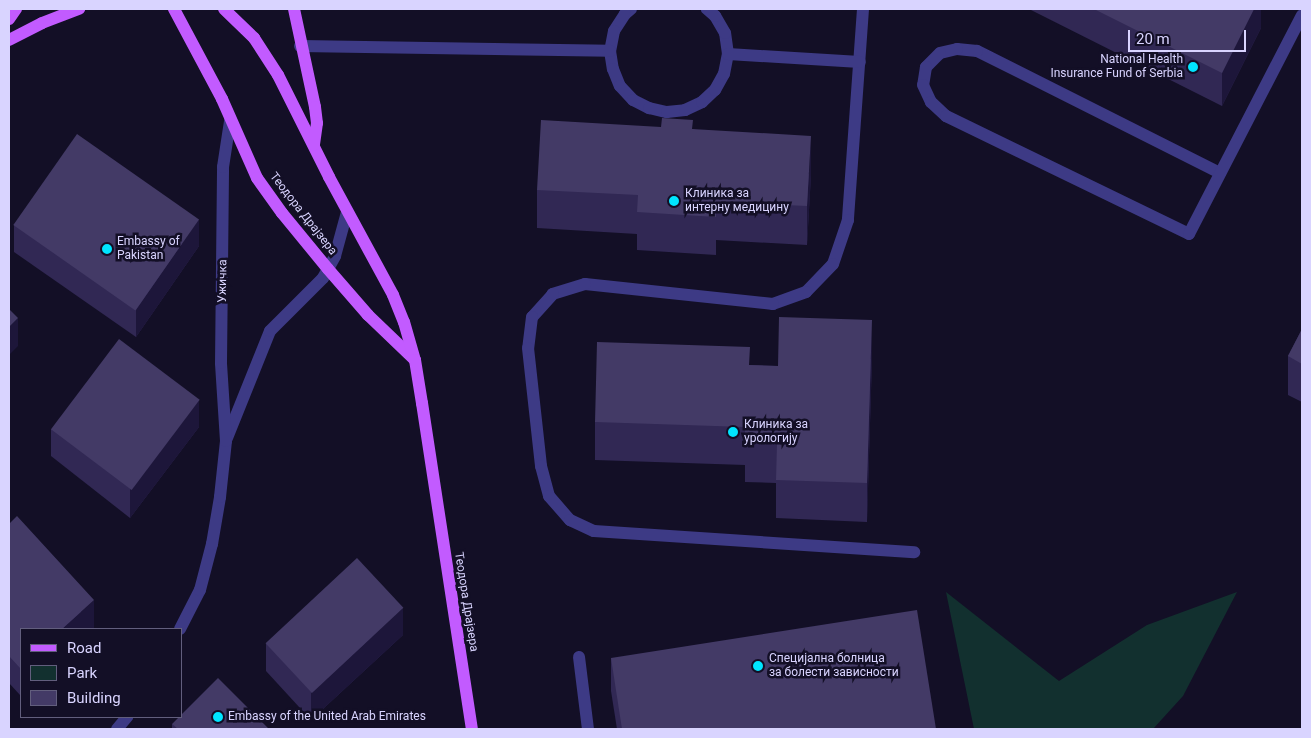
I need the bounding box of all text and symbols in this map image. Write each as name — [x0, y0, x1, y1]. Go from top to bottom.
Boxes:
scale bar — [1131, 20, 1248, 52]
text: 20 m — [1136, 30, 1170, 48]
place label: National Health Insurance Fund of Serbia — [1050, 53, 1183, 81]
marker: National Health Insurance Fund of Serbia — [1187, 61, 1199, 73]
street label: Теодора Драјзера — [266, 170, 340, 258]
place label: Клиника за интерну медицину — [685, 187, 789, 215]
marker: Клиника за интерну медицину — [667, 194, 681, 208]
place label: Embassy of Pakistan — [117, 235, 180, 263]
marker: Embassy of Pakistan — [101, 243, 113, 255]
street label: Ужичка — [215, 259, 231, 303]
place label: Клиника за урологију — [744, 418, 808, 446]
marker: Клиника за урологију — [726, 425, 740, 439]
street label: Теодора Драјзера — [451, 551, 481, 653]
legend — [20, 628, 182, 718]
text: Road — [67, 639, 101, 657]
place label: Специјална болница за болести зависности — [769, 652, 899, 680]
marker: Специјална болница за болести зависности — [751, 659, 765, 673]
text: Park — [67, 664, 97, 682]
text: Building — [67, 689, 121, 707]
place label: Embassy of the United Arab Emirates — [228, 710, 426, 724]
marker: Embassy of the United Arab Emirates — [212, 711, 224, 723]

